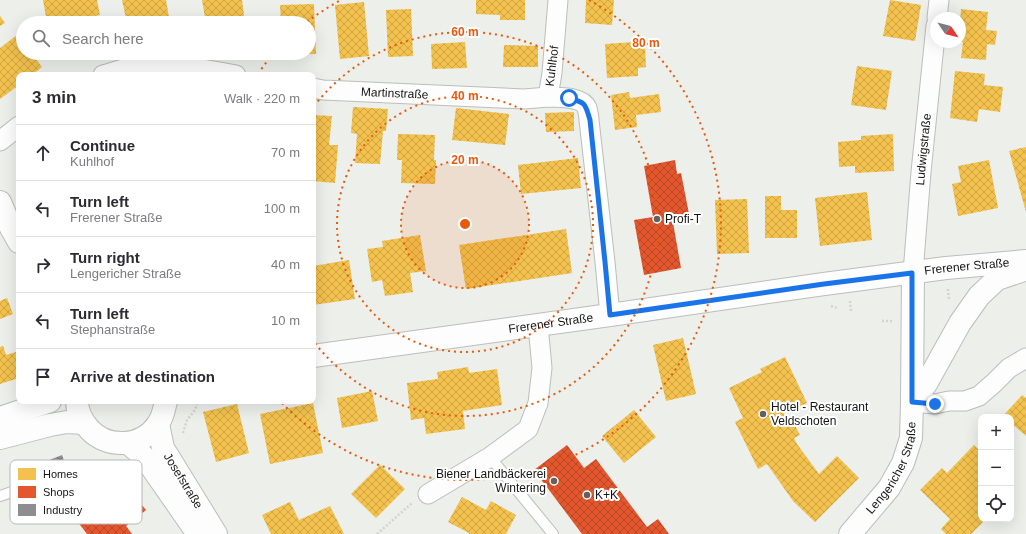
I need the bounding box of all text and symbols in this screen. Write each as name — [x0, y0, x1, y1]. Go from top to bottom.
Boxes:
north arrow — [930, 12, 966, 48]
search box — [16, 16, 316, 60]
text: 60 m — [451, 25, 479, 39]
icon: search — [30, 27, 52, 49]
text: Search here — [62, 30, 144, 47]
text: 80 m — [632, 36, 660, 50]
street label: Kuhlhof — [543, 44, 562, 87]
street label: Martinstraße — [361, 85, 429, 102]
text: 3 min — [32, 88, 76, 107]
text: 40 m — [451, 89, 479, 103]
route start — [560, 89, 578, 107]
text: Walk · 220 m — [224, 91, 300, 106]
street label: Ludwigstraße — [913, 113, 934, 186]
text: Continue — [70, 137, 135, 154]
icon: ahead — [32, 142, 54, 164]
text: 70 m — [271, 145, 300, 160]
text: 20 m — [451, 153, 479, 167]
text: Kuhlhof — [70, 154, 114, 169]
text: Turn left — [70, 193, 129, 210]
icon: left — [32, 198, 54, 220]
text: 100 m — [264, 201, 300, 216]
text: Frerener Straße — [70, 210, 162, 225]
place label: Profi-T — [665, 212, 702, 226]
marker: Profi-T — [652, 214, 662, 224]
centre of rings — [458, 217, 472, 231]
text: Turn right — [70, 249, 140, 266]
icon: right — [32, 254, 54, 276]
street label: Frerener Straße — [923, 255, 1010, 278]
text: 40 m — [271, 257, 300, 272]
text: Lengericher Straße — [70, 266, 181, 281]
text: Turn left — [70, 305, 129, 322]
icon: left — [32, 310, 54, 332]
street label: Frerener Straße — [507, 310, 594, 336]
text: 10 m — [271, 313, 300, 328]
text: Stephanstraße — [70, 322, 155, 337]
icon: arrive — [32, 366, 54, 388]
text: Arrive at destination — [70, 368, 215, 385]
route end — [926, 395, 944, 413]
place label: Hotel - Restaurant Veldschoten — [771, 400, 869, 428]
marker: Hotel - Restaurant Veldschoten — [758, 409, 768, 419]
map controls — [978, 414, 1014, 522]
button: + — [978, 414, 1014, 450]
street label: Lengericher Straße — [863, 421, 918, 517]
street label: Josefstraße — [161, 450, 206, 511]
button: − — [978, 450, 1014, 486]
legend — [10, 460, 142, 524]
place label: Biener Landbäckerei Wintering — [436, 467, 546, 495]
text: Homes — [43, 468, 78, 480]
marker: Biener Landbäckerei Wintering — [549, 476, 559, 486]
text: Shops — [43, 486, 75, 498]
button: locate — [978, 486, 1014, 522]
place label: K+K — [595, 488, 618, 502]
marker: K+K — [582, 490, 592, 500]
text: Industry — [43, 504, 83, 516]

